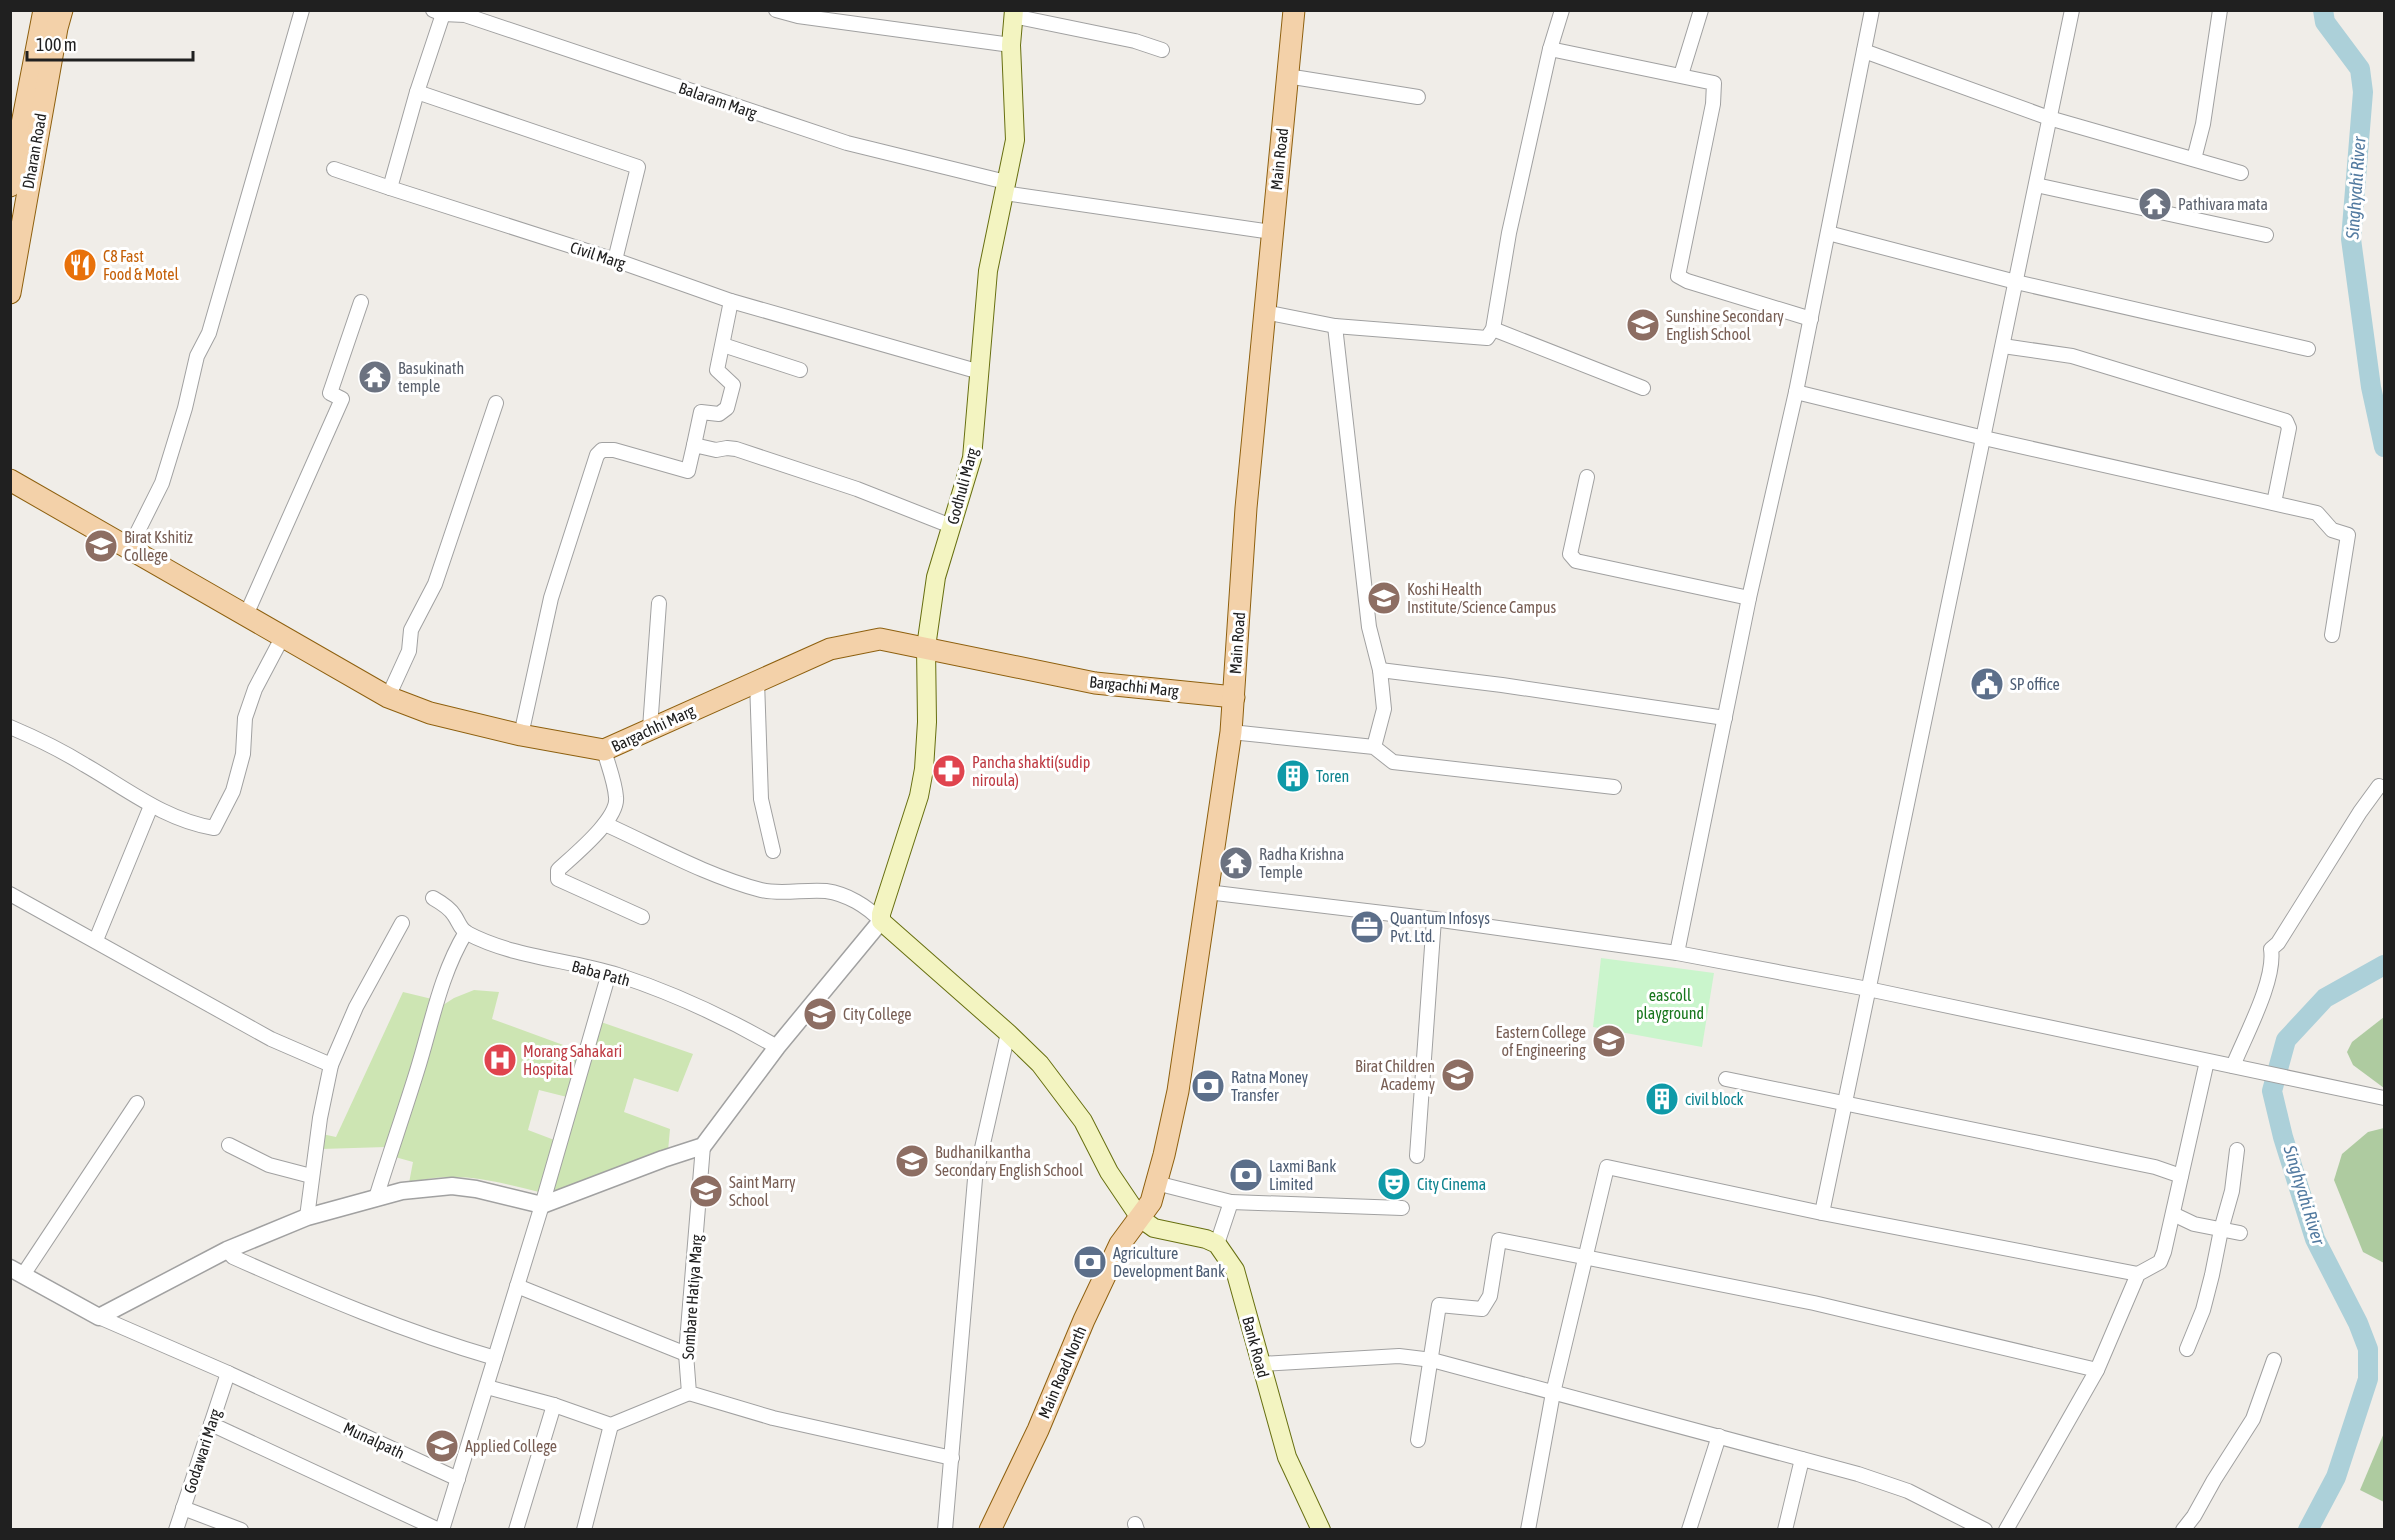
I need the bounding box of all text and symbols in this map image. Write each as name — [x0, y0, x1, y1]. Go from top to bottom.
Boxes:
scale bar — [27, 24, 194, 62]
text: 100 m — [36, 34, 77, 55]
street label: Balaram Marg — [676, 78, 760, 123]
street label: Dharan Road — [18, 112, 50, 190]
street label: Main Road — [1267, 127, 1291, 191]
water label: Singhyahi River — [2341, 135, 2370, 241]
temple icon: Pathivara mata — [2137, 186, 2173, 222]
place label: Pathivara mata — [2178, 195, 2268, 213]
street label: Civil Marg — [568, 238, 628, 273]
restaurant icon: C8 Fast Food & Motel — [62, 247, 98, 283]
place label: C8 Fast Food & Motel — [103, 247, 179, 283]
school or university icon: Sunshine Secondary English School — [1625, 307, 1661, 343]
place label: Sunshine Secondary English School — [1666, 307, 1784, 344]
temple icon: Basukinath temple — [357, 359, 393, 395]
place label: Basukinath temple — [398, 359, 464, 396]
street label: Godhuli Marg — [943, 446, 982, 526]
school or university icon: Birat Kshitiz College — [83, 528, 119, 564]
place label: Birat Kshitiz College — [124, 528, 193, 565]
school or university icon: Koshi Health Institute/Science Campus — [1366, 580, 1402, 616]
place label: Koshi Health Institute/Science Campus — [1407, 580, 1556, 617]
street label: Main Road — [1226, 611, 1248, 675]
public building icon: SP office — [1969, 666, 2005, 702]
street label: Bargachhi Marg — [1088, 672, 1180, 701]
place label: SP office — [2010, 675, 2060, 693]
street label: Bargachhi Marg — [608, 701, 698, 756]
pharmacy icon: Pancha shakti(sudip niroula) — [931, 753, 967, 789]
place label: Pancha shakti(sudip niroula) — [972, 753, 1090, 790]
building icon: Toren — [1275, 758, 1311, 794]
place label: Toren — [1316, 767, 1349, 785]
temple icon: Radha Krishna Temple — [1218, 845, 1254, 881]
place label: Radha Krishna Temple — [1259, 845, 1344, 882]
office icon: Quantum Infosys Pvt. Ltd. — [1349, 909, 1385, 945]
place label: Quantum Infosys Pvt. Ltd. — [1390, 909, 1490, 945]
street label: Baba Path — [570, 957, 632, 989]
park label: eascoll playground — [1636, 986, 1704, 1023]
school or university icon: City College — [802, 996, 838, 1032]
place label: City College — [843, 1005, 911, 1024]
place label: Eastern College of Engineering — [1496, 1023, 1586, 1060]
school or university icon: Eastern College of Engineering — [1591, 1023, 1627, 1059]
hospital icon: Morang Sahakari Hospital — [482, 1042, 518, 1078]
place label: Morang Sahakari Hospital — [523, 1042, 622, 1079]
place label: Birat Children Academy — [1355, 1057, 1435, 1094]
school or university icon: Birat Children Academy — [1440, 1057, 1476, 1093]
bank icon: Ratna Money Transfer — [1190, 1068, 1226, 1104]
place label: Ratna Money Transfer — [1231, 1068, 1309, 1104]
building icon: civil block — [1644, 1081, 1680, 1117]
place label: civil block — [1685, 1090, 1743, 1108]
water label: Singhyahi River — [2279, 1142, 2330, 1248]
school or university icon: Budhanilkantha Secondary English School — [894, 1143, 930, 1179]
place label: Budhanilkantha Secondary English School — [935, 1143, 1084, 1180]
bank icon: Laxmi Bank Limited — [1228, 1157, 1264, 1193]
place label: Laxmi Bank Limited — [1269, 1157, 1336, 1193]
theatre icon: City Cinema — [1376, 1166, 1412, 1202]
school or university icon: Saint Marry School — [688, 1173, 724, 1209]
place label: Saint Marry School — [729, 1173, 796, 1209]
place label: City Cinema — [1417, 1175, 1486, 1194]
street label: Sombare Hatiya Marg — [679, 1234, 706, 1360]
bank icon: Agriculture Development Bank — [1072, 1244, 1108, 1280]
place label: Agriculture Development Bank — [1113, 1244, 1225, 1281]
street label: Bank Road — [1239, 1314, 1273, 1380]
street label: Main Road North — [1034, 1323, 1090, 1421]
street label: Godawari Marg — [180, 1406, 225, 1496]
street label: Munalpath — [340, 1418, 407, 1463]
school or university icon: Applied College — [424, 1428, 460, 1464]
place label: Applied College — [465, 1437, 557, 1456]

